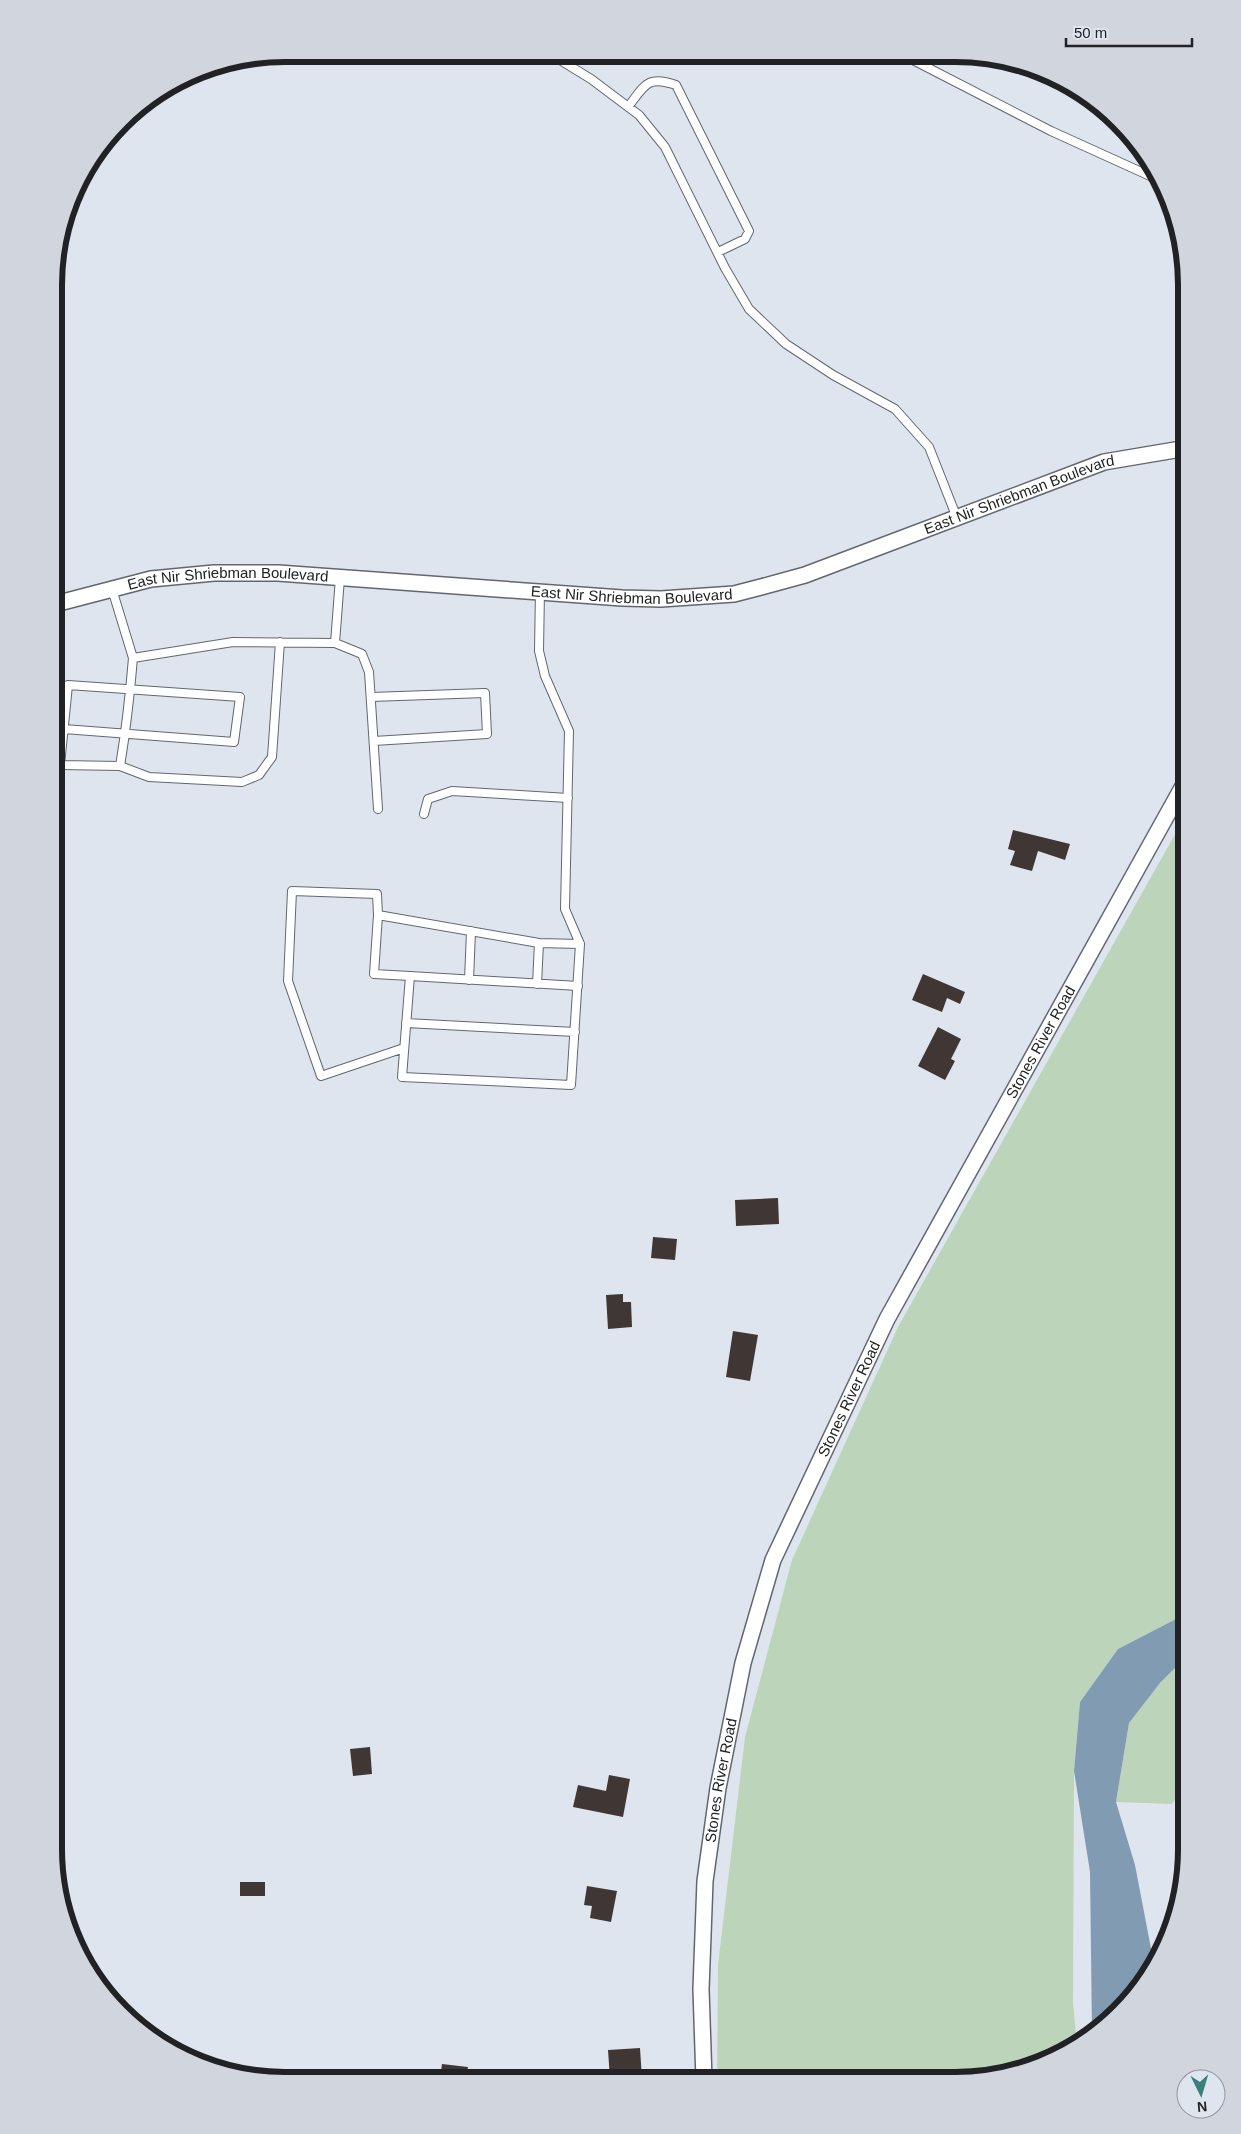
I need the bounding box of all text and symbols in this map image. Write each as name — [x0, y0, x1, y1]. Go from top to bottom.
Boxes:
scale bar — [1066, 15, 1192, 47]
text: 50 m — [1074, 24, 1107, 41]
street label: East Nir Shriebman Boulevard — [922, 451, 1115, 537]
street label: East Nir Shriebman Boulevard — [125, 564, 329, 593]
street label: East Nir Shriebman Boulevard — [530, 582, 733, 607]
street label: Stones River Road — [1002, 983, 1078, 1101]
street label: Stones River Road — [814, 1338, 883, 1459]
street label: Stones River Road — [701, 1717, 740, 1844]
north arrow — [1176, 2069, 1226, 2119]
text: N — [1196, 2099, 1208, 2115]

